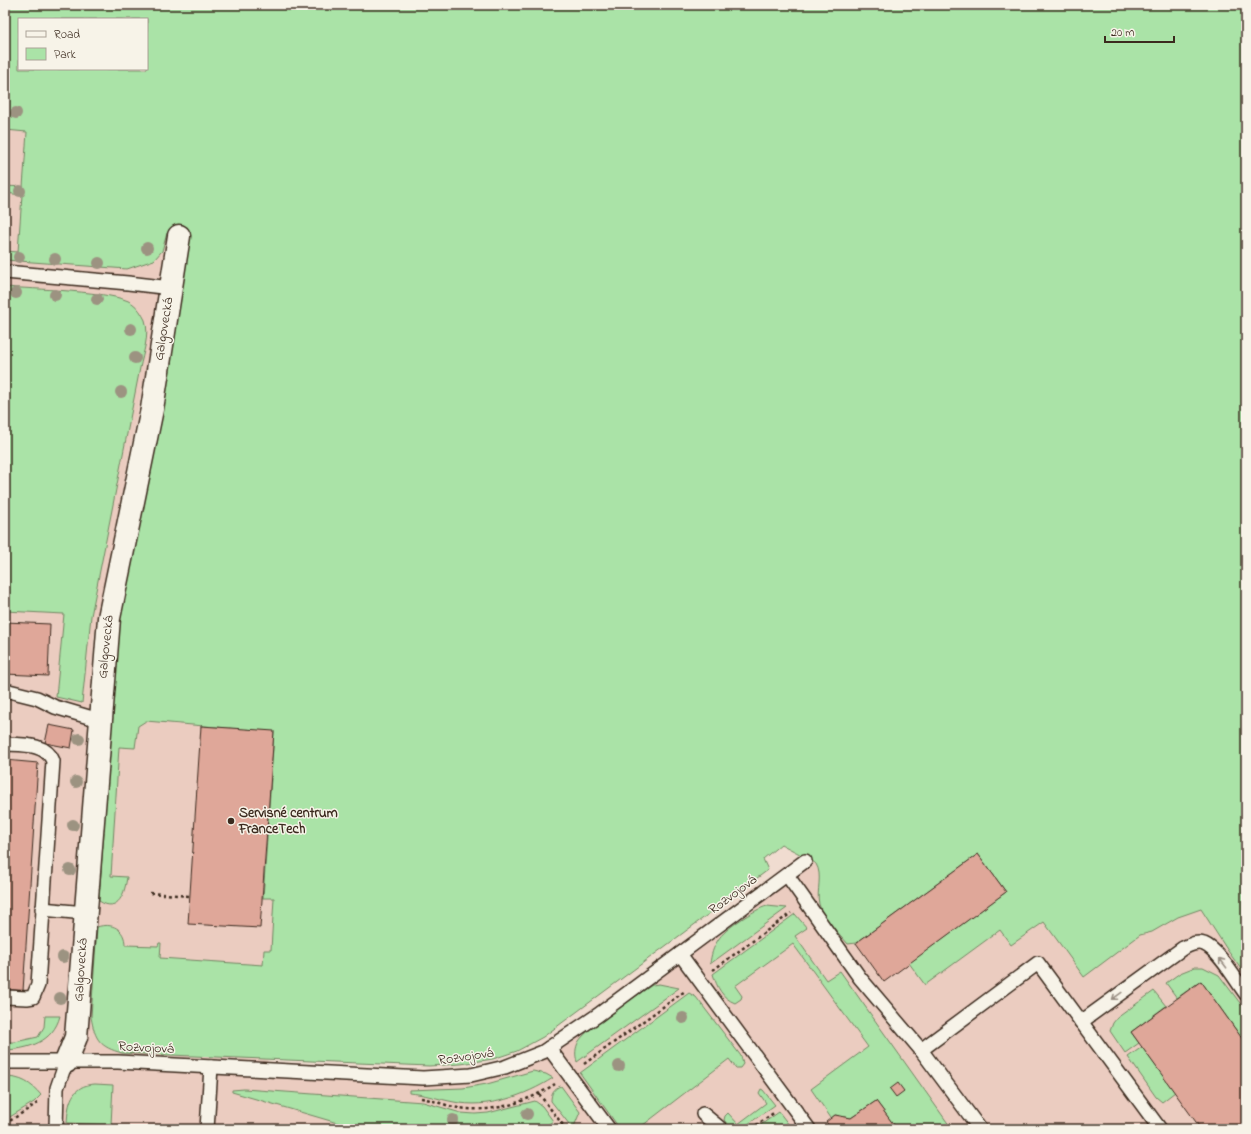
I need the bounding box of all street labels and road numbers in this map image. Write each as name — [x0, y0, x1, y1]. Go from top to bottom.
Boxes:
street label: Galgovecká — [149, 296, 180, 362]
street label: Galgovecká — [92, 614, 121, 680]
street label: Rozvojová — [704, 870, 762, 920]
street label: Galgovecká — [68, 937, 95, 1003]
street label: Rozvojová — [118, 1036, 174, 1060]
street label: Rozvojová — [437, 1043, 495, 1071]

